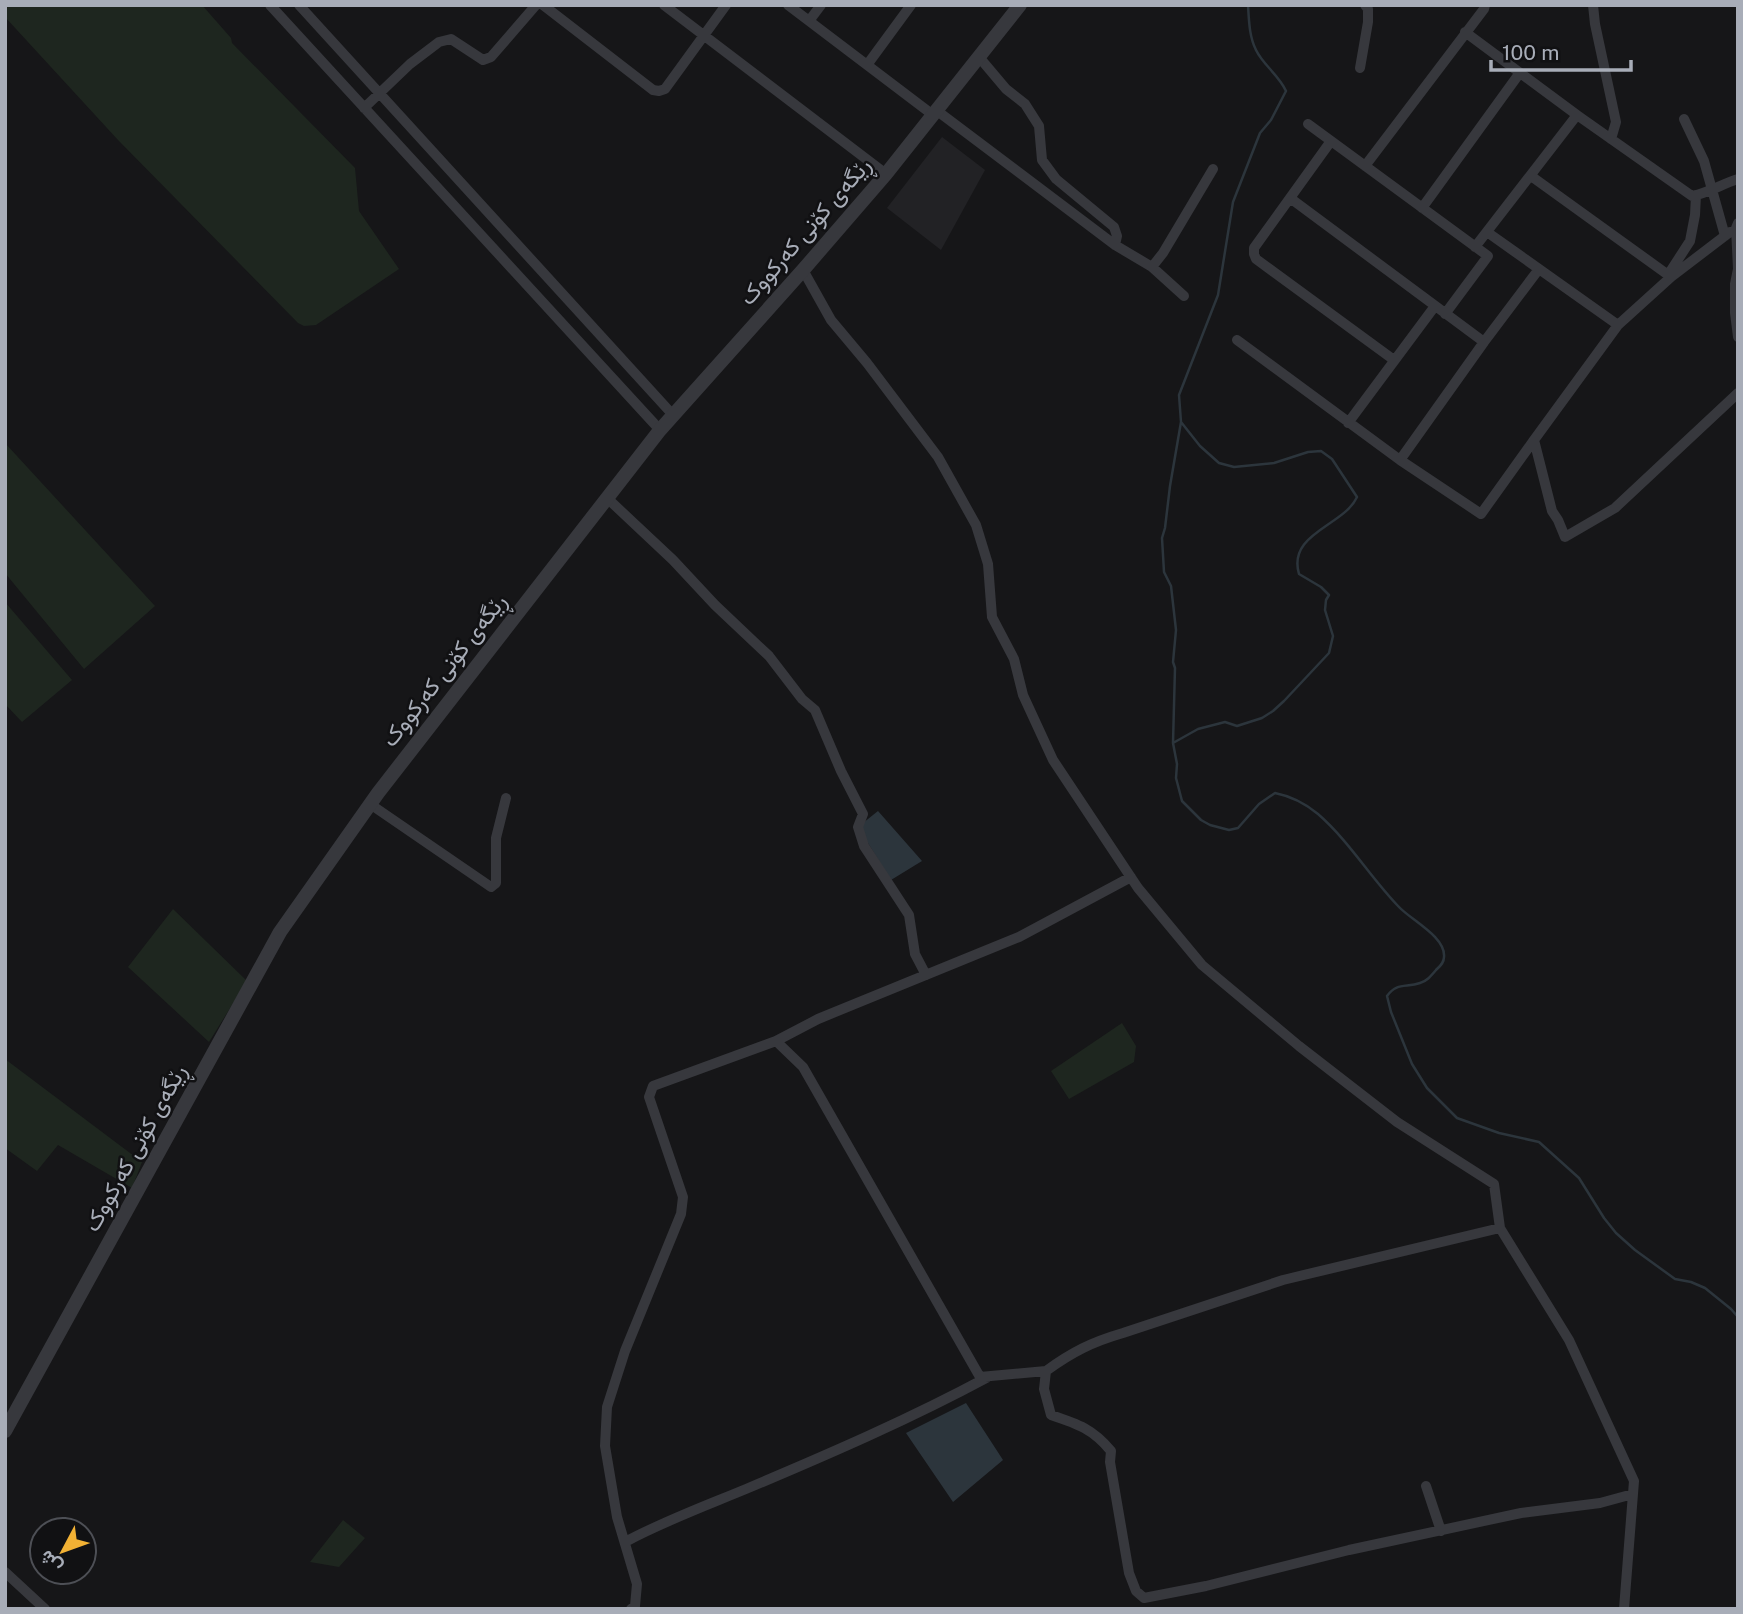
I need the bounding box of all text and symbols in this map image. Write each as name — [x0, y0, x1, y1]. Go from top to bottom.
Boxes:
scale bar — [1491, 28, 1631, 72]
text: 100 m — [1502, 40, 1559, 65]
street label: ڕێگەی کۆنی کەرکووک — [733, 151, 881, 314]
street label: ڕێگەی کۆنی کەرکووک — [375, 588, 516, 755]
street label: ڕێگەی کۆنی کەرکووک — [77, 1060, 197, 1239]
north arrow — [28, 1516, 98, 1586]
text: ش — [34, 1546, 67, 1578]

